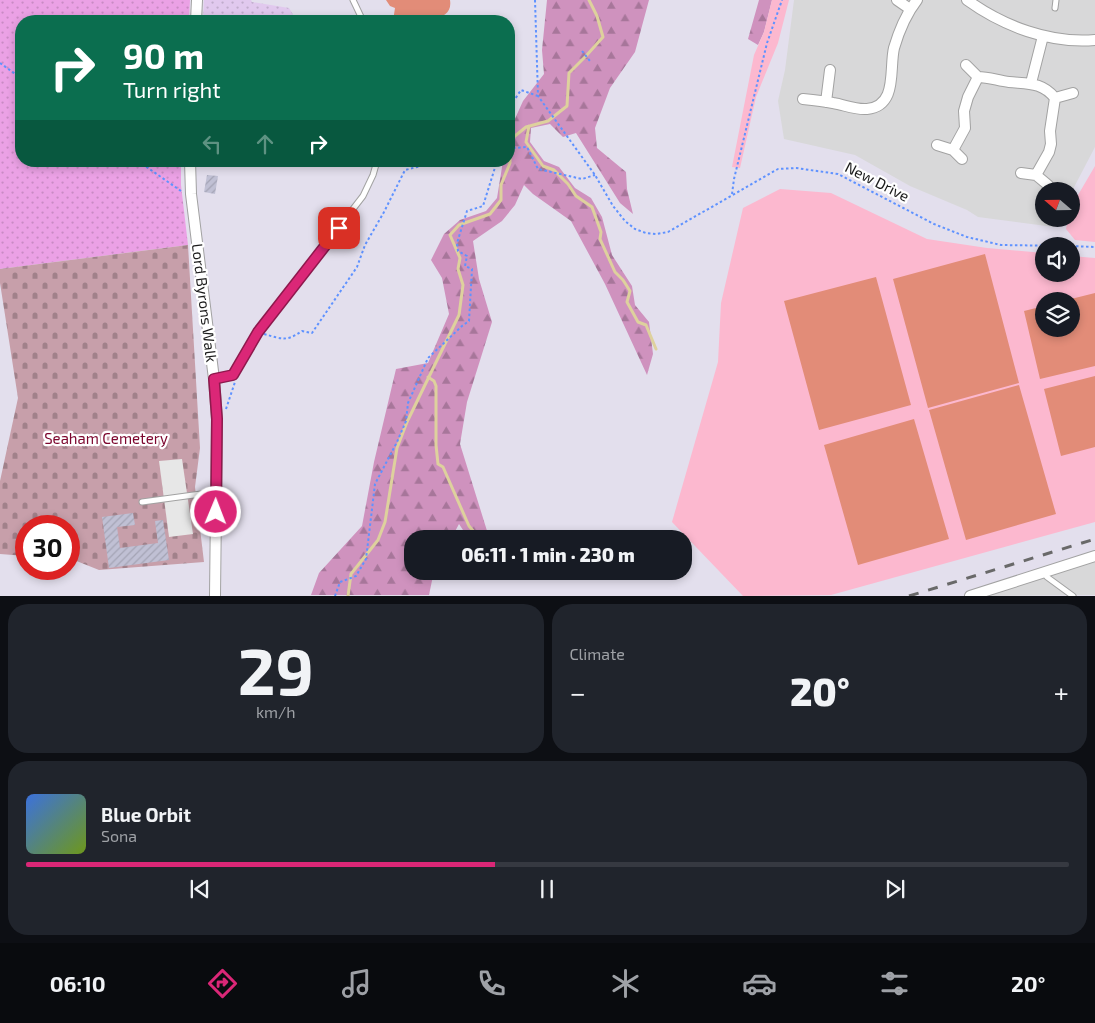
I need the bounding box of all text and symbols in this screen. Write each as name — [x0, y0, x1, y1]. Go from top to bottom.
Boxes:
text: 90 m — [123, 34, 204, 76]
icon: right — [40, 35, 105, 100]
text: Turn right — [123, 76, 221, 102]
icon: left — [198, 130, 226, 158]
icon: ahead — [251, 130, 279, 158]
icon: right — [304, 130, 332, 158]
street label: New Drive — [842, 157, 913, 205]
north arrow — [1035, 182, 1080, 228]
map controls — [1035, 182, 1080, 337]
pin — [318, 207, 360, 249]
icon: arrive — [325, 214, 353, 242]
button: sound — [1035, 237, 1080, 282]
street label: Lord Byrons Walk — [189, 243, 221, 364]
button: layers — [1035, 292, 1080, 337]
park label: Seaham Cemetery — [44, 429, 168, 447]
position arrow — [189, 485, 241, 537]
speed limit sign: 30 — [15, 515, 80, 580]
text: 06:11 · 1 min · 230 m — [461, 543, 635, 566]
text: 29 — [238, 630, 314, 708]
text: Climate — [570, 644, 625, 663]
text: 20° — [790, 668, 850, 714]
text: − — [570, 675, 586, 709]
text: + — [1054, 675, 1069, 709]
text: km/h — [256, 702, 296, 721]
text: Blue Orbit — [101, 803, 191, 826]
text: Sona — [101, 826, 137, 845]
icon: previous — [186, 875, 214, 903]
icon: pause — [533, 875, 561, 903]
icon: next — [881, 875, 909, 903]
icon: directions — [205, 966, 240, 1001]
icon: music — [339, 966, 374, 1001]
icon: phone — [474, 966, 509, 1001]
icon: climate — [608, 966, 643, 1001]
icon: car — [742, 966, 777, 1001]
icon: filters — [877, 966, 912, 1001]
text: 06:10 — [50, 970, 106, 996]
text: 20° — [1011, 970, 1045, 996]

